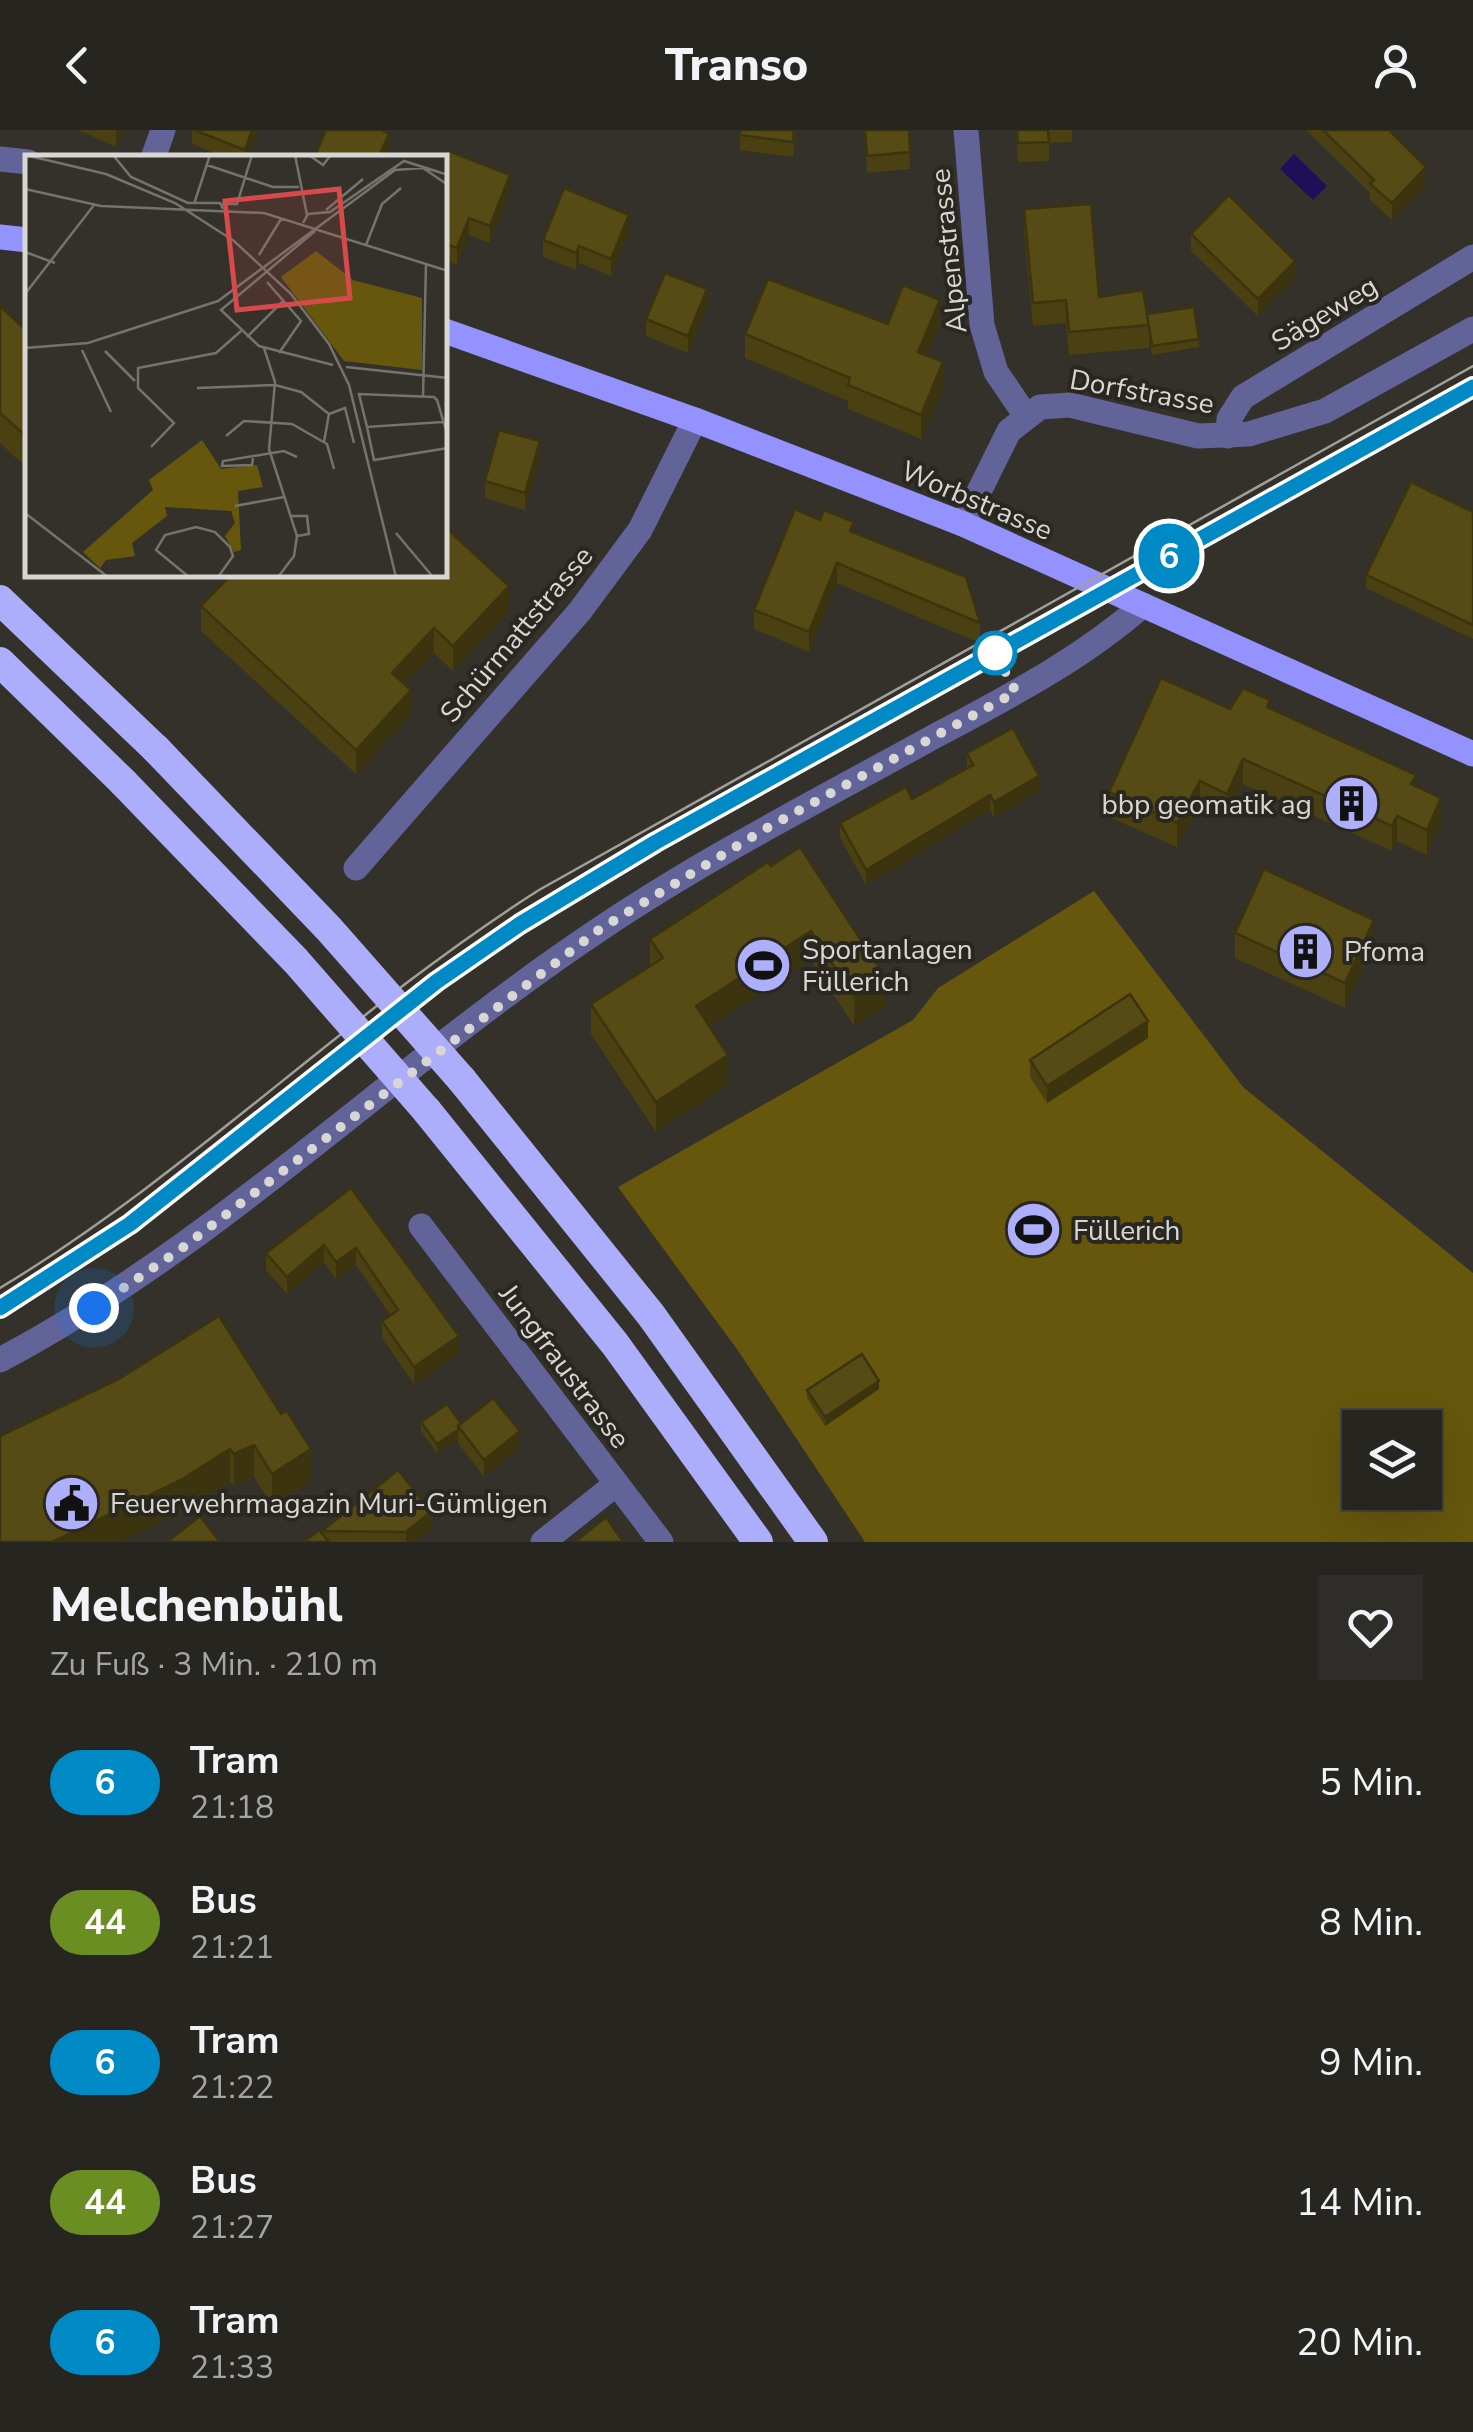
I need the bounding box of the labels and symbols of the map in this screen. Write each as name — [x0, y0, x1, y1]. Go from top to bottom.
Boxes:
inset map — [25, 155, 448, 578]
street label: Alpenstrasse — [921, 167, 977, 335]
street label: Sägeweg — [1264, 267, 1385, 360]
street label: Dorfstrasse — [1067, 361, 1217, 423]
street label: Worbstrasse — [895, 452, 1058, 550]
line badge: 6 — [1136, 524, 1202, 588]
street label: Schürmattstrasse — [432, 538, 602, 731]
unlabelled marker — [974, 632, 1016, 674]
building icon: bbp geomatik ag — [1321, 774, 1381, 834]
place label: bbp geomatik ag — [1101, 786, 1312, 824]
building icon: Pfoma — [1275, 921, 1335, 981]
place label: Sportanlagen Füllerich — [802, 931, 973, 1001]
place label: Pfoma — [1344, 933, 1425, 971]
sports icon: Sportanlagen Füllerich — [733, 935, 793, 995]
sports icon: Füllerich — [1004, 1200, 1064, 1260]
place label: Füllerich — [1073, 1212, 1180, 1250]
street label: Jungfraustrasse — [489, 1276, 639, 1457]
your location — [69, 1283, 119, 1333]
public building icon: Feuerwehrmagazin Muri-Gümligen — [41, 1473, 101, 1533]
place label: Feuerwehrmagazin Muri-Gümligen — [110, 1485, 548, 1523]

